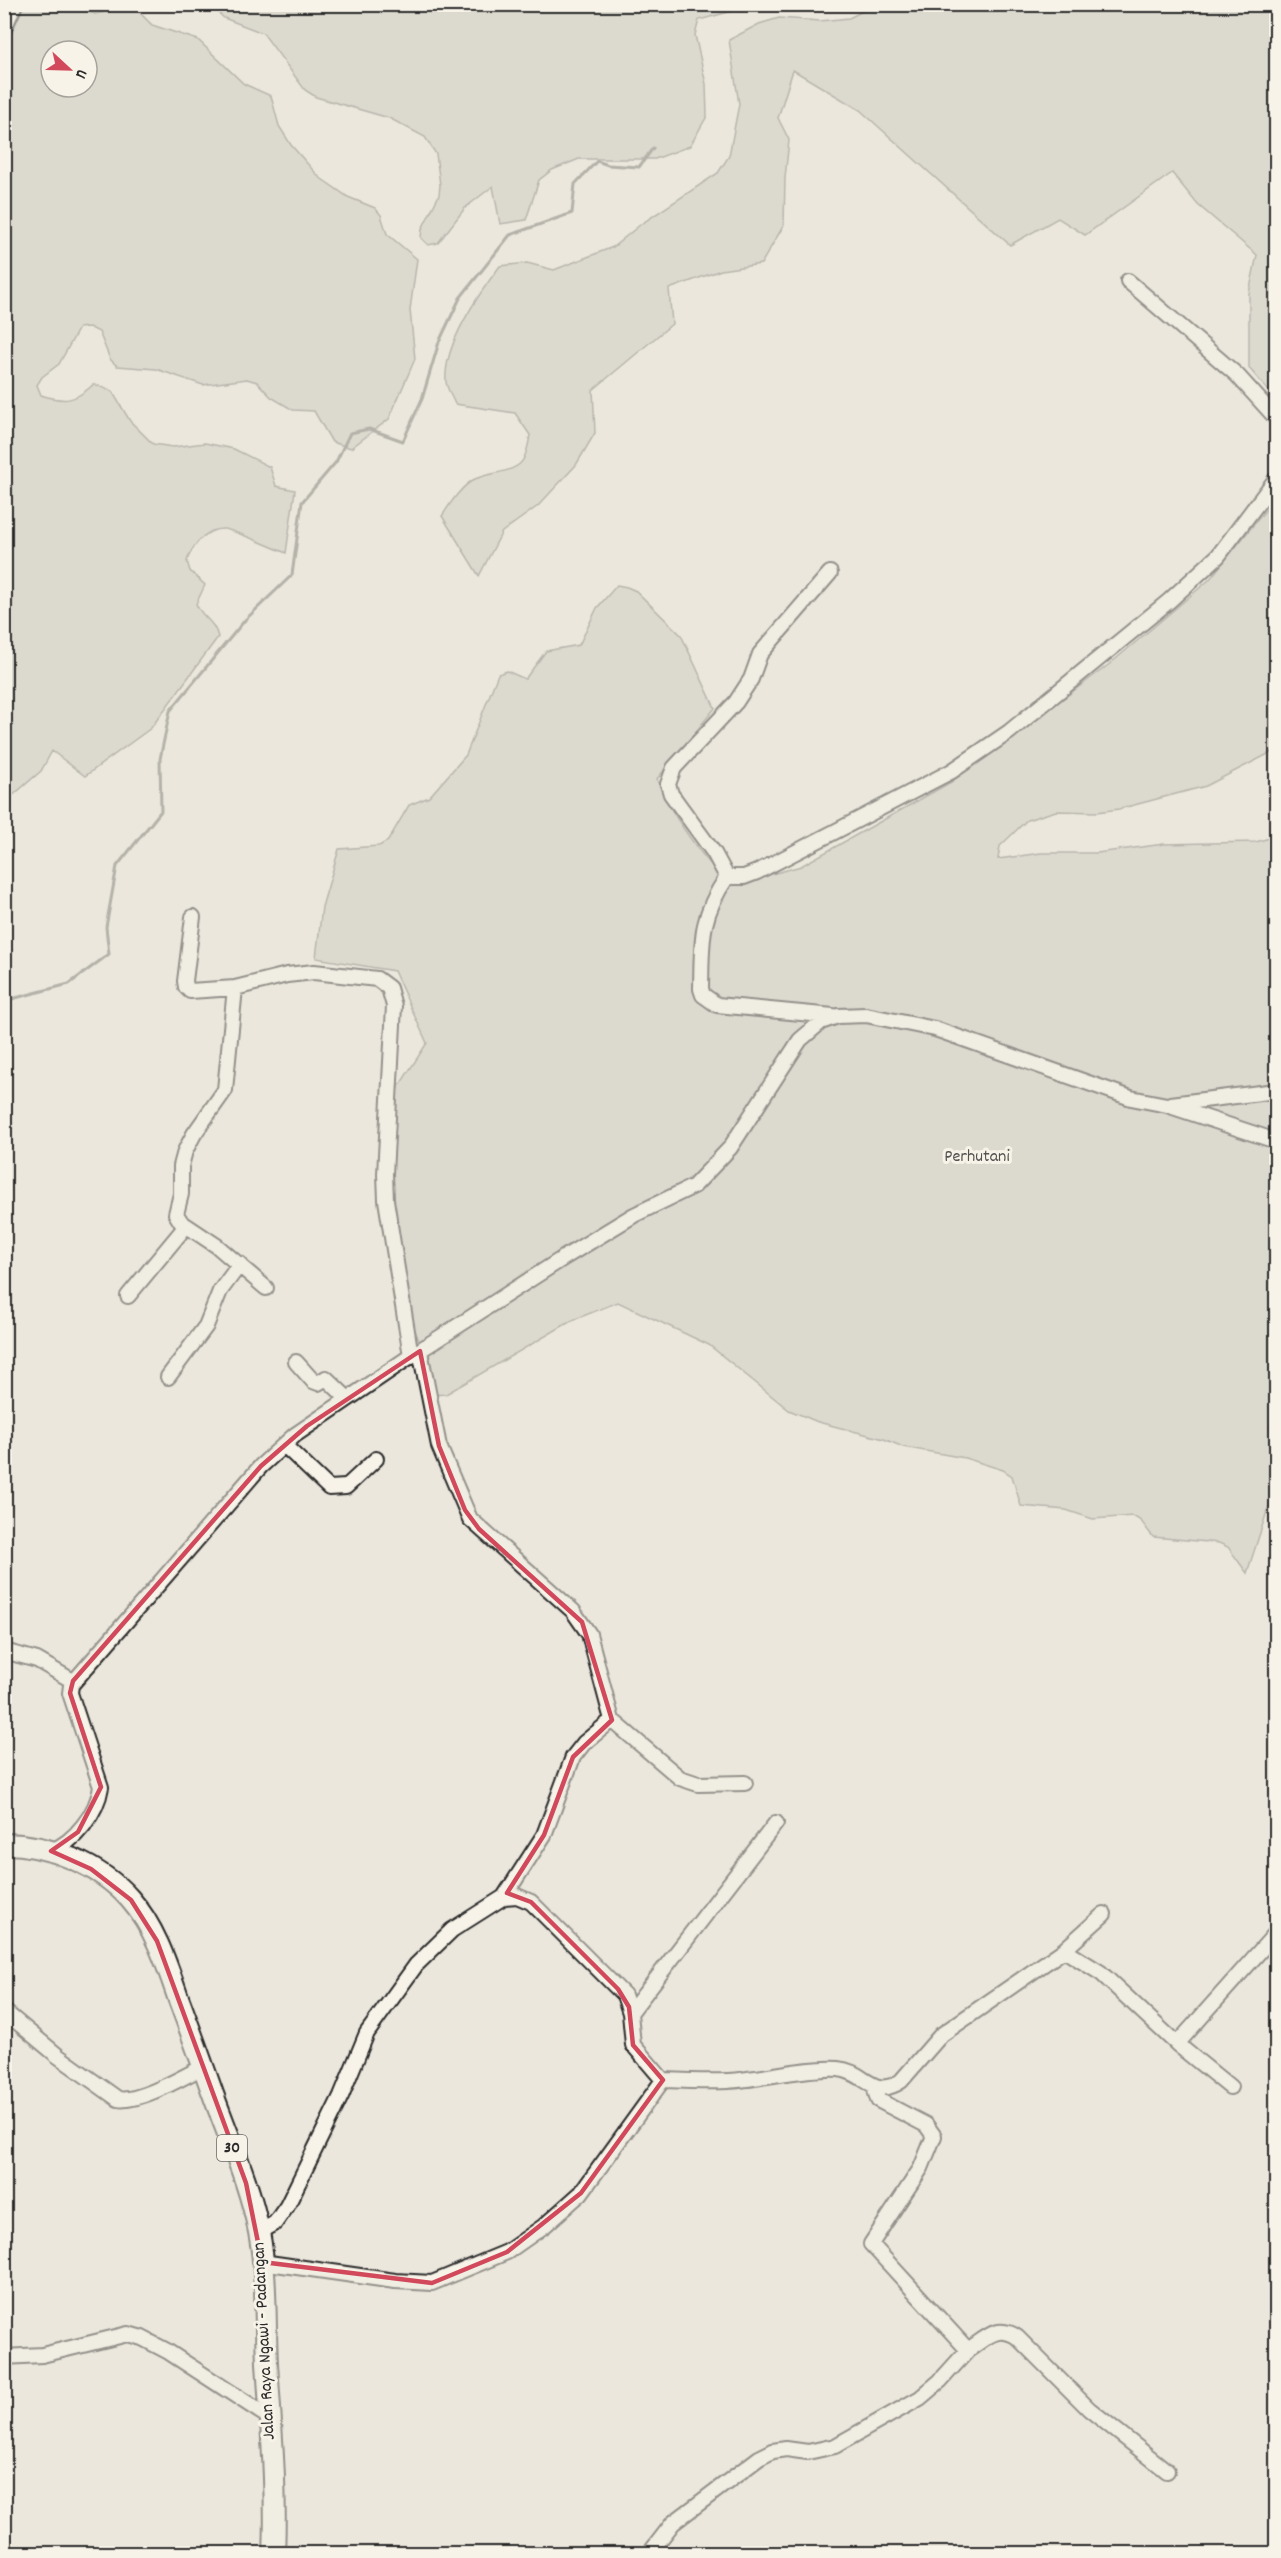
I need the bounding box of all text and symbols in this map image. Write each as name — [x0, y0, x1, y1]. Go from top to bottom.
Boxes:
north arrow — [39, 39, 99, 99]
text: U — [68, 66, 93, 82]
park label: Perhutani — [944, 1145, 1010, 1170]
road number: 30 — [217, 2135, 247, 2161]
street label: Jalan Raya Ngawi - Padangan — [247, 2241, 283, 2441]

